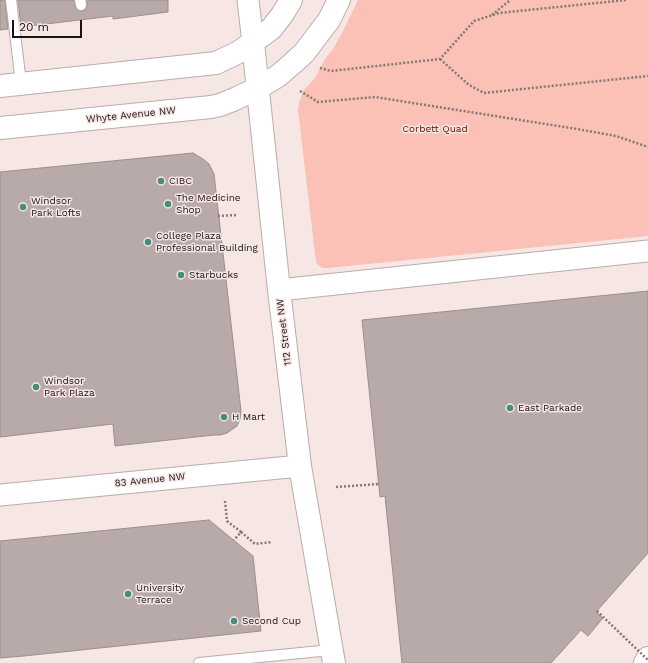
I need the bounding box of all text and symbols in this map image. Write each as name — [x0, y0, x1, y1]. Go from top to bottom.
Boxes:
scale bar — [14, 12, 84, 38]
text: 20 m — [19, 20, 49, 34]
street label: Whyte Avenue NW — [86, 104, 176, 126]
park label: Corbett Quad — [402, 123, 468, 135]
place label: CIBC — [169, 175, 192, 187]
marker: CIBC — [156, 176, 166, 186]
place label: The Medicine Shop — [176, 192, 241, 216]
place label: Windsor Park Lofts — [31, 195, 81, 218]
marker: The Medicine Shop — [163, 199, 173, 209]
marker: Windsor Park Lofts — [18, 202, 28, 212]
place label: College Plaza Professional Building — [156, 230, 258, 254]
marker: College Plaza Professional Building — [143, 237, 153, 247]
place label: Starbucks — [189, 269, 238, 281]
marker: Starbucks — [176, 270, 186, 280]
street label: 112 Street NW — [274, 298, 294, 366]
place label: Windsor Park Plaza — [44, 375, 95, 398]
marker: Windsor Park Plaza — [31, 382, 41, 392]
place label: East Parkade — [518, 402, 582, 414]
marker: East Parkade — [505, 403, 515, 413]
place label: H Mart — [232, 411, 265, 423]
marker: H Mart — [219, 412, 229, 422]
street label: 83 Avenue NW — [114, 470, 186, 490]
place label: University Terrace — [136, 582, 184, 606]
marker: University Terrace — [123, 589, 133, 599]
place label: Second Cup — [242, 615, 301, 627]
marker: Second Cup — [229, 616, 239, 626]

